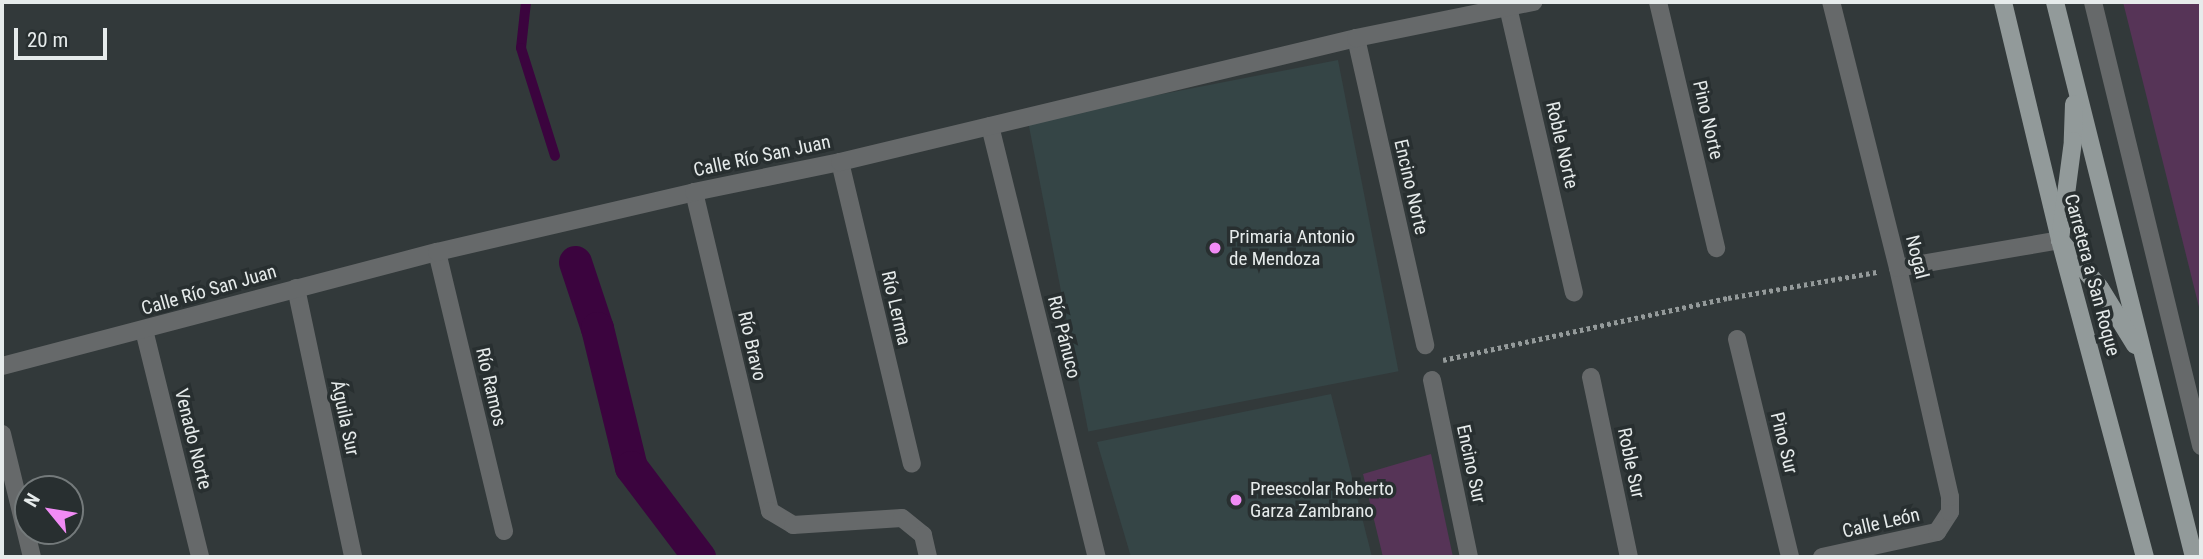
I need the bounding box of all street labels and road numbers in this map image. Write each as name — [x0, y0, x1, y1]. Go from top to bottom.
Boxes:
street label: Pino Norte — [1688, 78, 1728, 162]
street label: Roble Norte — [1541, 99, 1583, 191]
street label: Calle Río San Juan — [691, 130, 833, 182]
street label: Encino Norte — [1389, 137, 1433, 237]
street label: Carretera a San Roque — [2059, 191, 2125, 359]
street label: Nogal — [1901, 233, 1933, 281]
street label: Calle Río San Juan — [139, 260, 279, 320]
street label: Río Lerma — [876, 269, 916, 347]
street label: Río Pánuco — [1043, 293, 1085, 381]
street label: Río Bravo — [733, 309, 771, 383]
street label: Río Ramos — [471, 345, 511, 429]
street label: Águila Sur — [326, 378, 364, 458]
street label: Venado Norte — [169, 386, 217, 492]
street label: Pino Sur — [1765, 410, 1803, 476]
street label: Encino Sur — [1452, 423, 1490, 505]
street label: Roble Sur — [1612, 426, 1650, 500]
street label: Calle León — [1840, 503, 1922, 543]

